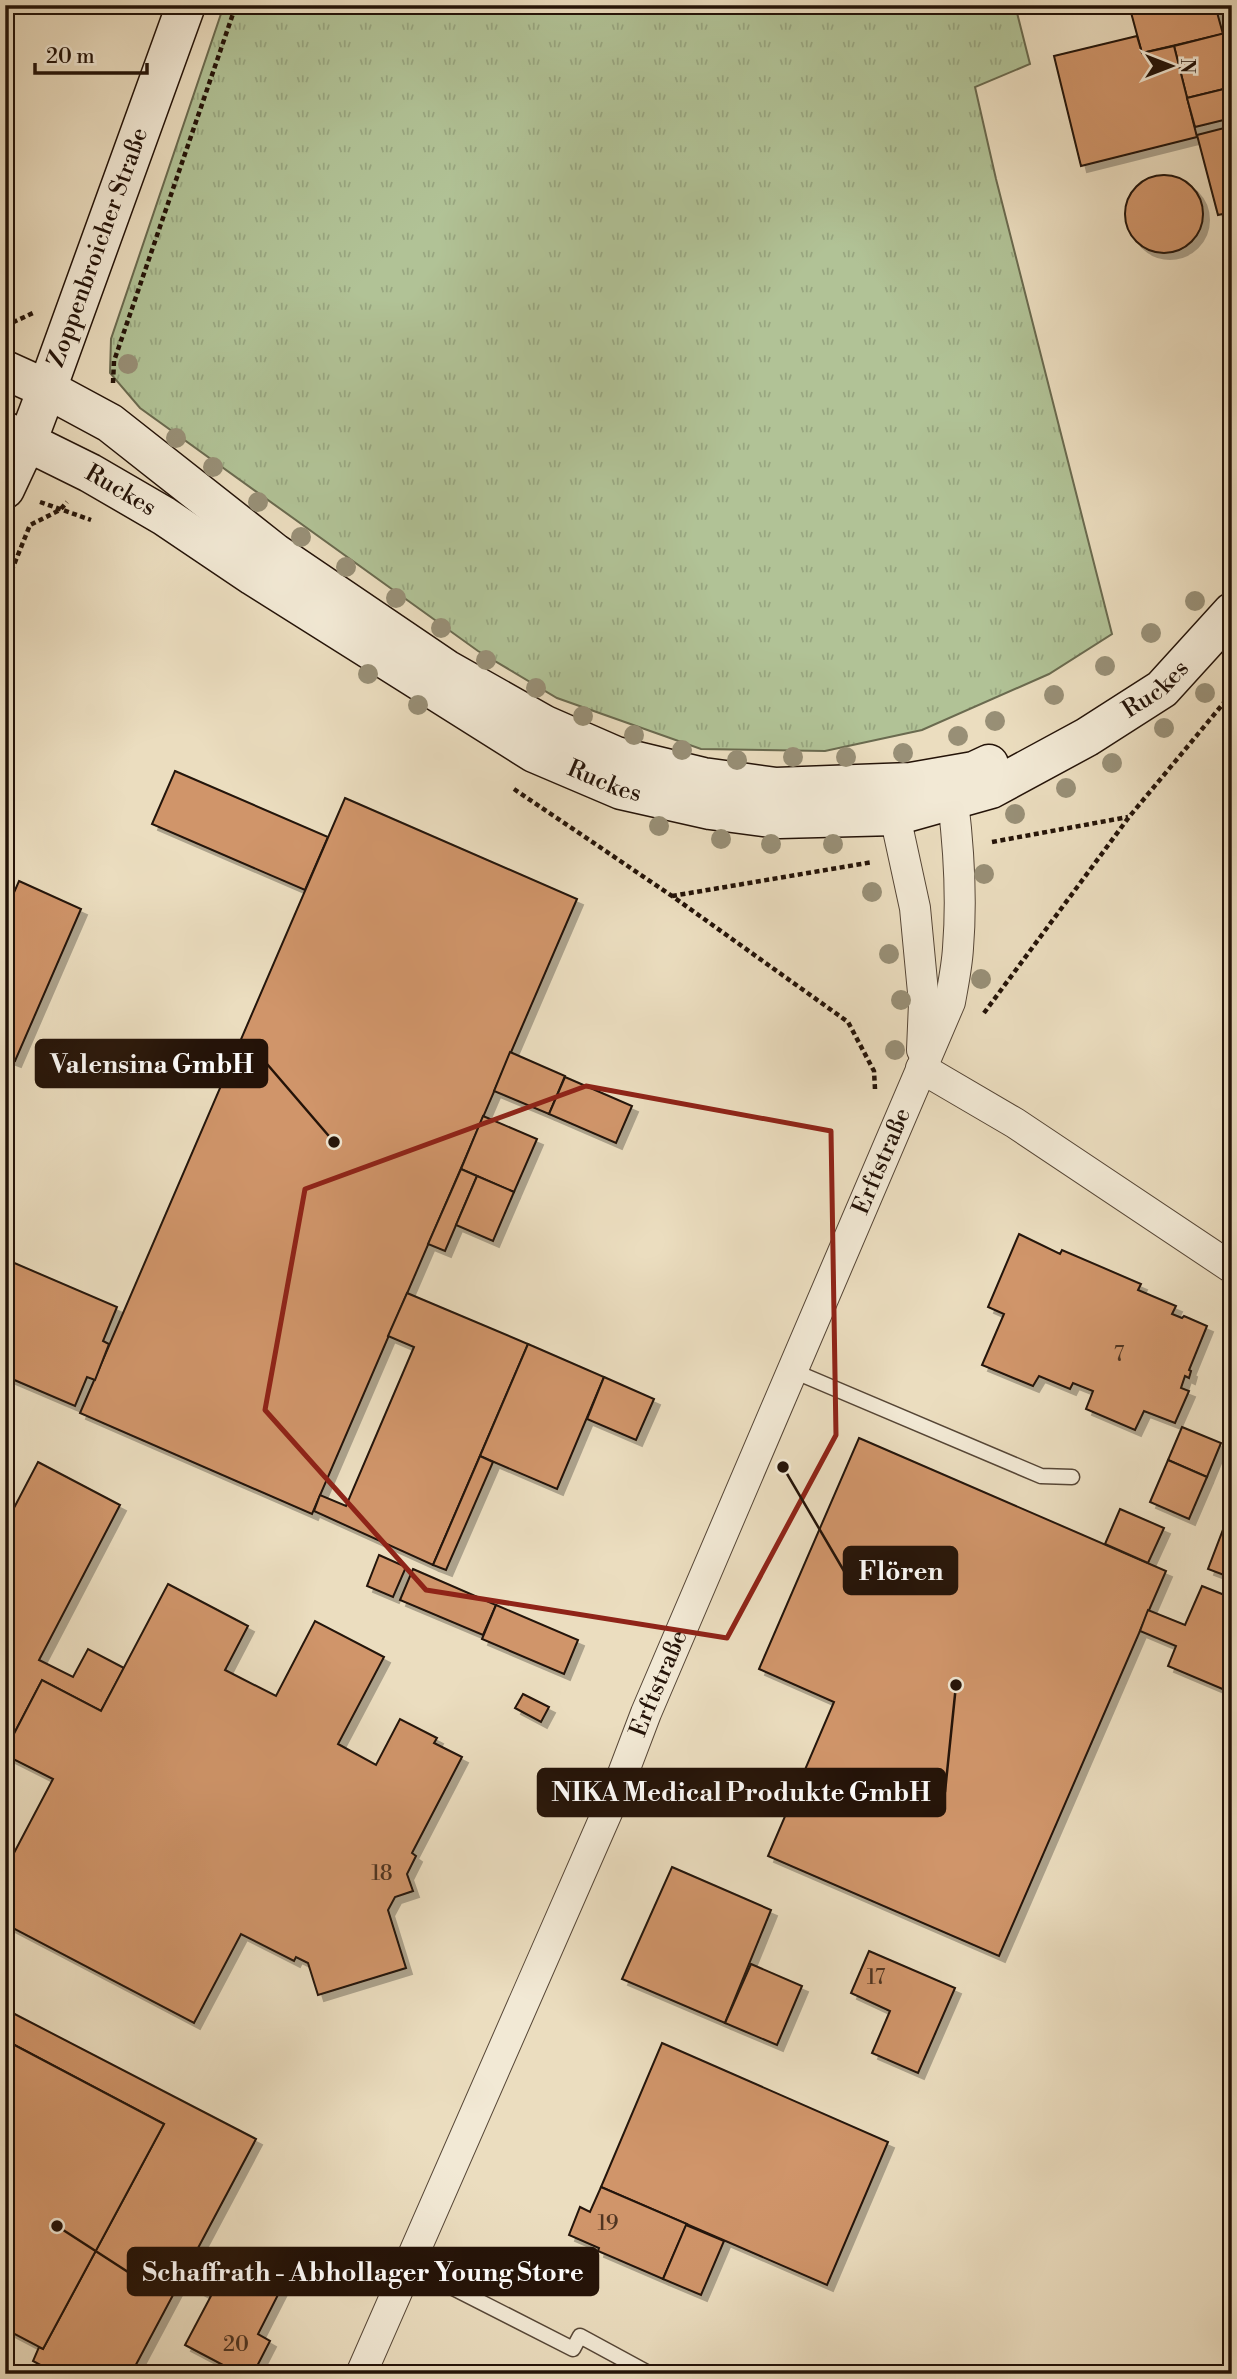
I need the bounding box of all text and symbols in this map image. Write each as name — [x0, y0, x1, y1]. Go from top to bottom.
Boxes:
scale bar — [35, 32, 147, 76]
north arrow — [1136, 32, 1206, 102]
text: 20 m — [46, 44, 95, 70]
text: N — [1175, 58, 1199, 74]
street label: Zoppenbroicher Straße — [41, 124, 155, 371]
street label: Ruckes — [79, 458, 161, 523]
street label: Ruckes — [1117, 654, 1196, 725]
street label: Ruckes — [563, 754, 644, 809]
callout: Valensina GmbH — [36, 1040, 267, 1087]
text: Valensina GmbH — [49, 1049, 254, 1081]
street label: Erftstraße — [846, 1103, 918, 1219]
house number: 7 — [1114, 1342, 1125, 1368]
callout: Flören — [844, 1547, 957, 1594]
text: Flören — [859, 1556, 944, 1588]
street label: Erftstraße — [623, 1626, 695, 1741]
callout: NIKA Medical Produkte GmbH — [538, 1769, 945, 1816]
text: NIKA Medical Produkte GmbH — [551, 1777, 931, 1809]
house number: 18 — [371, 1861, 393, 1887]
house number: 17 — [867, 1965, 886, 1991]
house number: 19 — [597, 2211, 619, 2237]
callout: Schaffrath - Abhollager Young Store — [128, 2248, 598, 2295]
text: Schaffrath - Abhollager Young Store — [142, 2257, 584, 2289]
house number: 20 — [223, 2332, 249, 2358]

